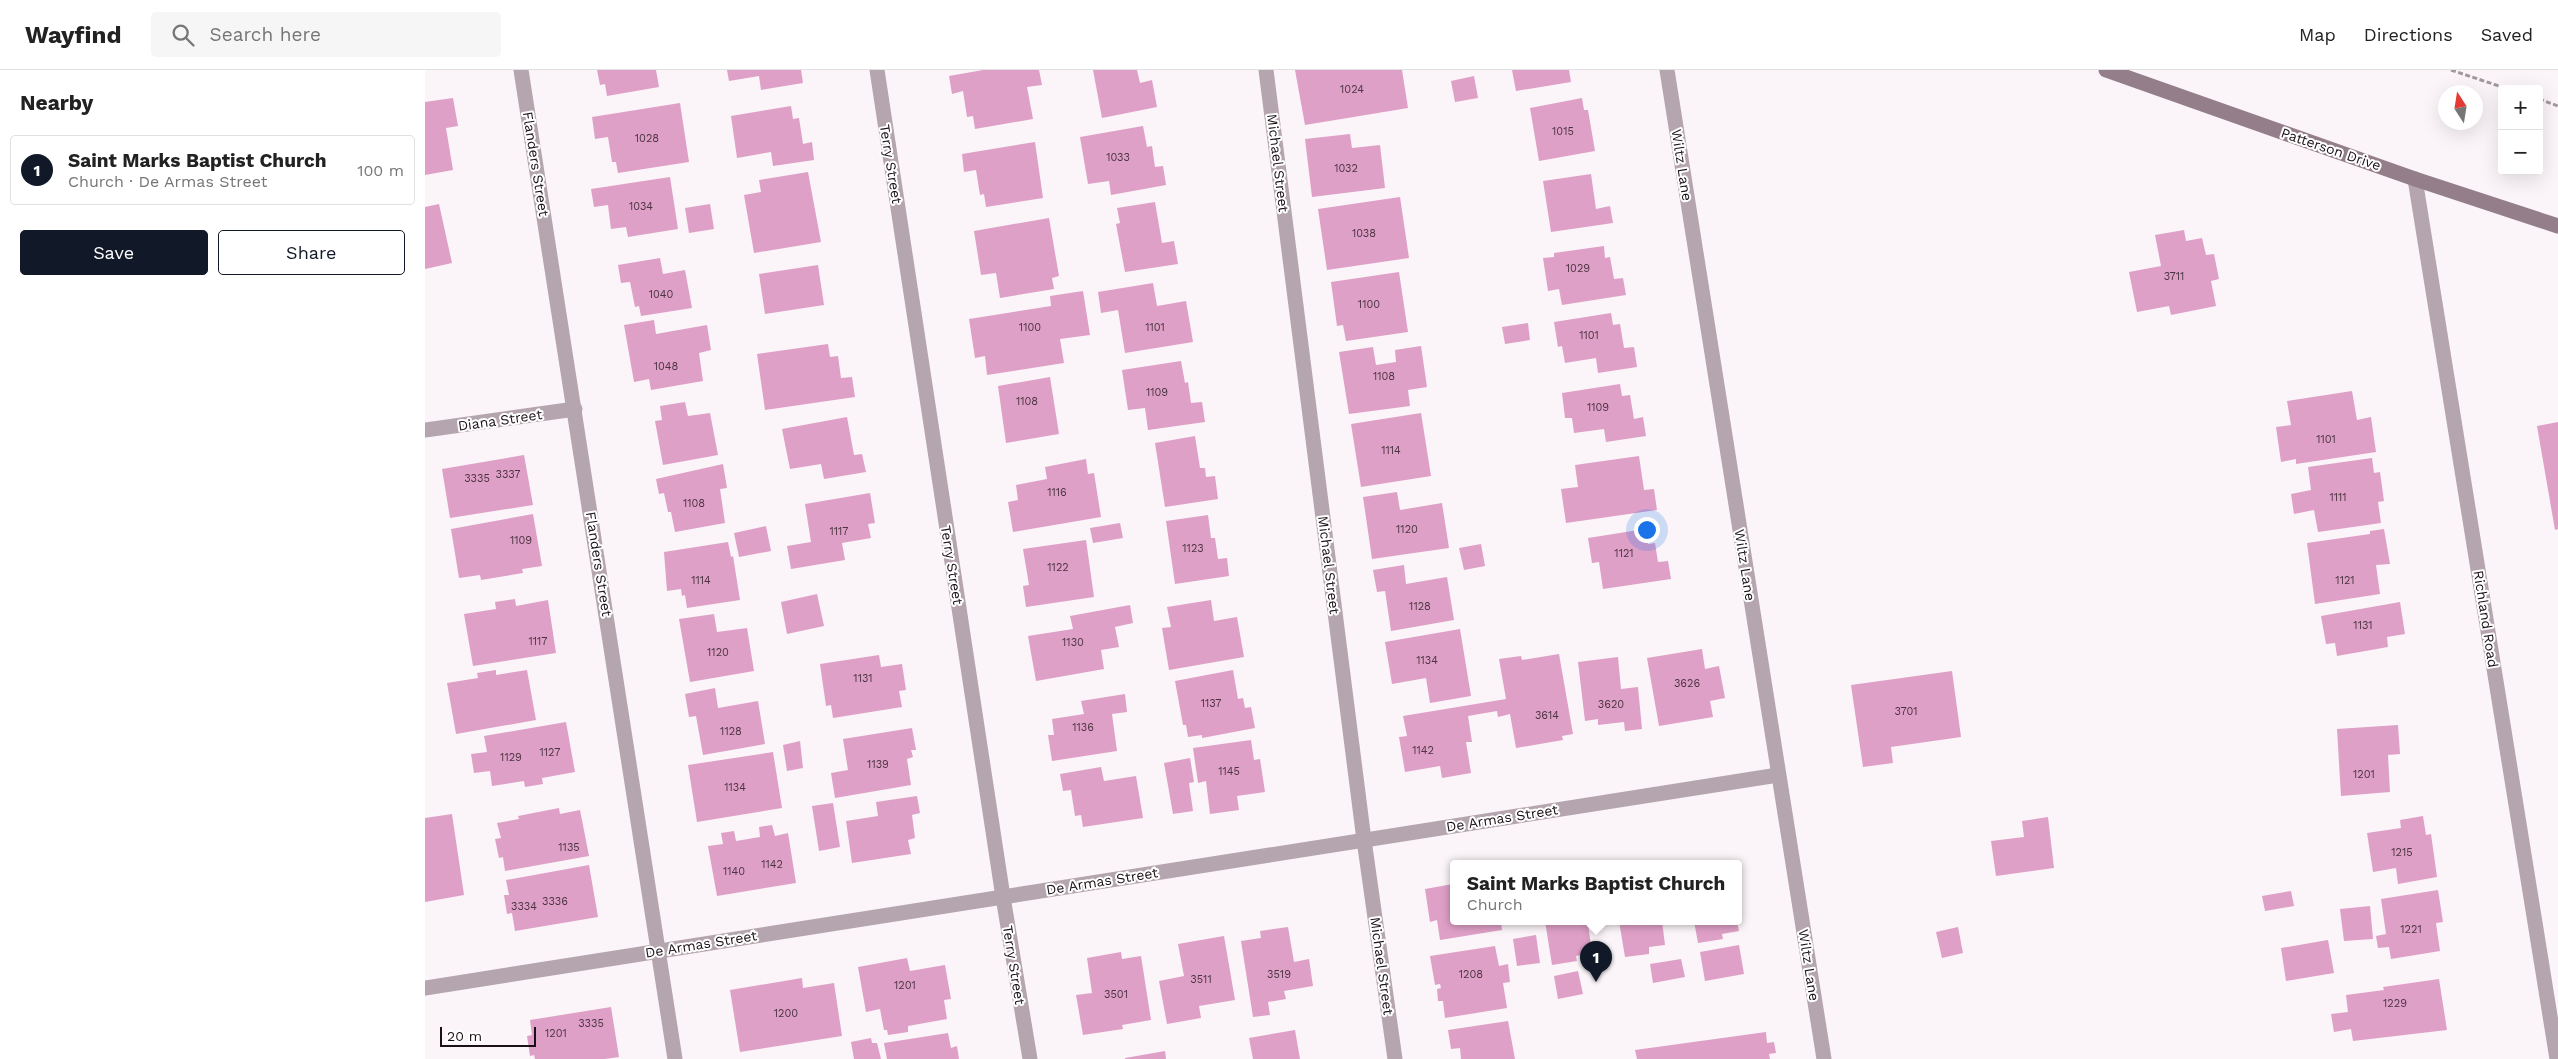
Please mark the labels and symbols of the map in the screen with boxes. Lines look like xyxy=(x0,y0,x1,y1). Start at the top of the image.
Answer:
house number: 1024 xyxy=(1340,83,1364,96)
north arrow xyxy=(2438,85,2483,130)
street label: Flanders Street xyxy=(520,110,552,218)
street label: Michael Street xyxy=(1264,113,1292,213)
street label: Terry Street xyxy=(877,123,905,205)
street label: Patterson Drive xyxy=(2279,124,2383,174)
house number: 1015 xyxy=(1552,125,1574,138)
street label: Wiltz Lane xyxy=(1668,128,1696,202)
house number: 1028 xyxy=(635,132,659,145)
house number: 1033 xyxy=(1106,151,1130,164)
house number: 1032 xyxy=(1334,162,1358,175)
house number: 1034 xyxy=(629,200,653,213)
house number: 1038 xyxy=(1352,227,1376,240)
house number: 1029 xyxy=(1566,262,1590,275)
house number: 3711 xyxy=(2164,270,2184,283)
house number: 1040 xyxy=(649,288,674,301)
house number: 1100 xyxy=(1358,298,1380,311)
house number: 1100 xyxy=(1019,321,1041,334)
house number: 1101 xyxy=(1145,321,1165,334)
house number: 1101 xyxy=(1579,329,1599,342)
house number: 1048 xyxy=(654,360,679,373)
house number: 1108 xyxy=(1373,370,1395,383)
house number: 1109 xyxy=(1146,386,1168,399)
house number: 1108 xyxy=(1016,395,1038,408)
house number: 1109 xyxy=(1587,401,1609,414)
street label: Diana Street xyxy=(457,406,543,434)
house number: 1101 xyxy=(2316,433,2336,446)
house number: 1114 xyxy=(1381,444,1401,457)
house number: 3337 xyxy=(496,468,520,481)
house number: 3335 xyxy=(464,472,490,485)
house number: 1116 xyxy=(1047,486,1067,499)
house number: 1111 xyxy=(2329,491,2347,504)
house number: 1108 xyxy=(683,497,705,510)
street label: Flanders Street xyxy=(583,510,615,618)
street label: Michael Street xyxy=(1315,515,1343,615)
your location xyxy=(1634,517,1660,543)
house number: 1120 xyxy=(1396,523,1418,536)
street label: Terry Street xyxy=(938,524,966,606)
house number: 1117 xyxy=(829,525,849,538)
street label: Wiltz Lane xyxy=(1731,528,1759,602)
house number: 1109 xyxy=(510,534,532,547)
house number: 1123 xyxy=(1182,542,1204,555)
house number: 1121 xyxy=(1614,547,1634,560)
house number: 1122 xyxy=(1047,561,1069,574)
street label: Richland Road xyxy=(2470,569,2502,669)
house number: 1114 xyxy=(691,574,711,587)
house number: 1121 xyxy=(2335,574,2355,587)
house number: 1128 xyxy=(1409,600,1431,613)
house number: 1131 xyxy=(2353,619,2373,632)
house number: 1117 xyxy=(528,635,548,648)
house number: 1130 xyxy=(1062,636,1084,649)
house number: 1120 xyxy=(707,646,729,659)
house number: 1134 xyxy=(1416,654,1438,667)
house number: 1131 xyxy=(853,672,873,685)
house number: 3626 xyxy=(1674,677,1700,690)
house number: 1137 xyxy=(1201,697,1221,710)
house number: 3620 xyxy=(1598,698,1624,711)
house number: 3701 xyxy=(1894,705,1918,718)
house number: 3614 xyxy=(1535,709,1559,722)
house number: 1136 xyxy=(1072,721,1094,734)
house number: 1128 xyxy=(720,725,742,738)
house number: 1142 xyxy=(1412,744,1434,757)
house number: 1127 xyxy=(540,746,560,759)
house number: 1129 xyxy=(500,751,522,764)
house number: 1139 xyxy=(867,758,889,771)
house number: 1145 xyxy=(1218,765,1240,778)
house number: 1201 xyxy=(2353,768,2375,781)
house number: 1134 xyxy=(724,781,746,794)
street label: De Armas Street xyxy=(1445,801,1559,835)
house number: 1135 xyxy=(558,841,580,854)
house number: 1215 xyxy=(2391,846,2413,859)
house number: 1142 xyxy=(761,858,783,871)
street label: De Armas Street xyxy=(1045,864,1159,898)
house number: 1140 xyxy=(723,865,745,878)
house number: 3336 xyxy=(542,895,568,908)
house number: 3334 xyxy=(511,900,537,913)
street label: Michael Street xyxy=(1367,916,1397,1016)
house number: 1221 xyxy=(2400,923,2422,936)
street label: Terry Street xyxy=(1000,924,1028,1006)
street label: De Armas Street xyxy=(644,927,758,961)
street label: Wiltz Lane xyxy=(1795,928,1823,1002)
pin: 1 xyxy=(1580,941,1612,982)
house number: 3519 xyxy=(1267,968,1291,981)
house number: 1208 xyxy=(1459,968,1483,981)
house number: 3511 xyxy=(1190,973,1212,986)
house number: 1201 xyxy=(894,979,916,992)
house number: 3501 xyxy=(1104,988,1128,1001)
house number: 1229 xyxy=(2383,997,2407,1010)
house number: 1200 xyxy=(774,1007,798,1020)
house number: 3335 xyxy=(578,1017,604,1030)
scale bar xyxy=(440,1024,536,1047)
house number: 1201 xyxy=(545,1027,567,1040)

